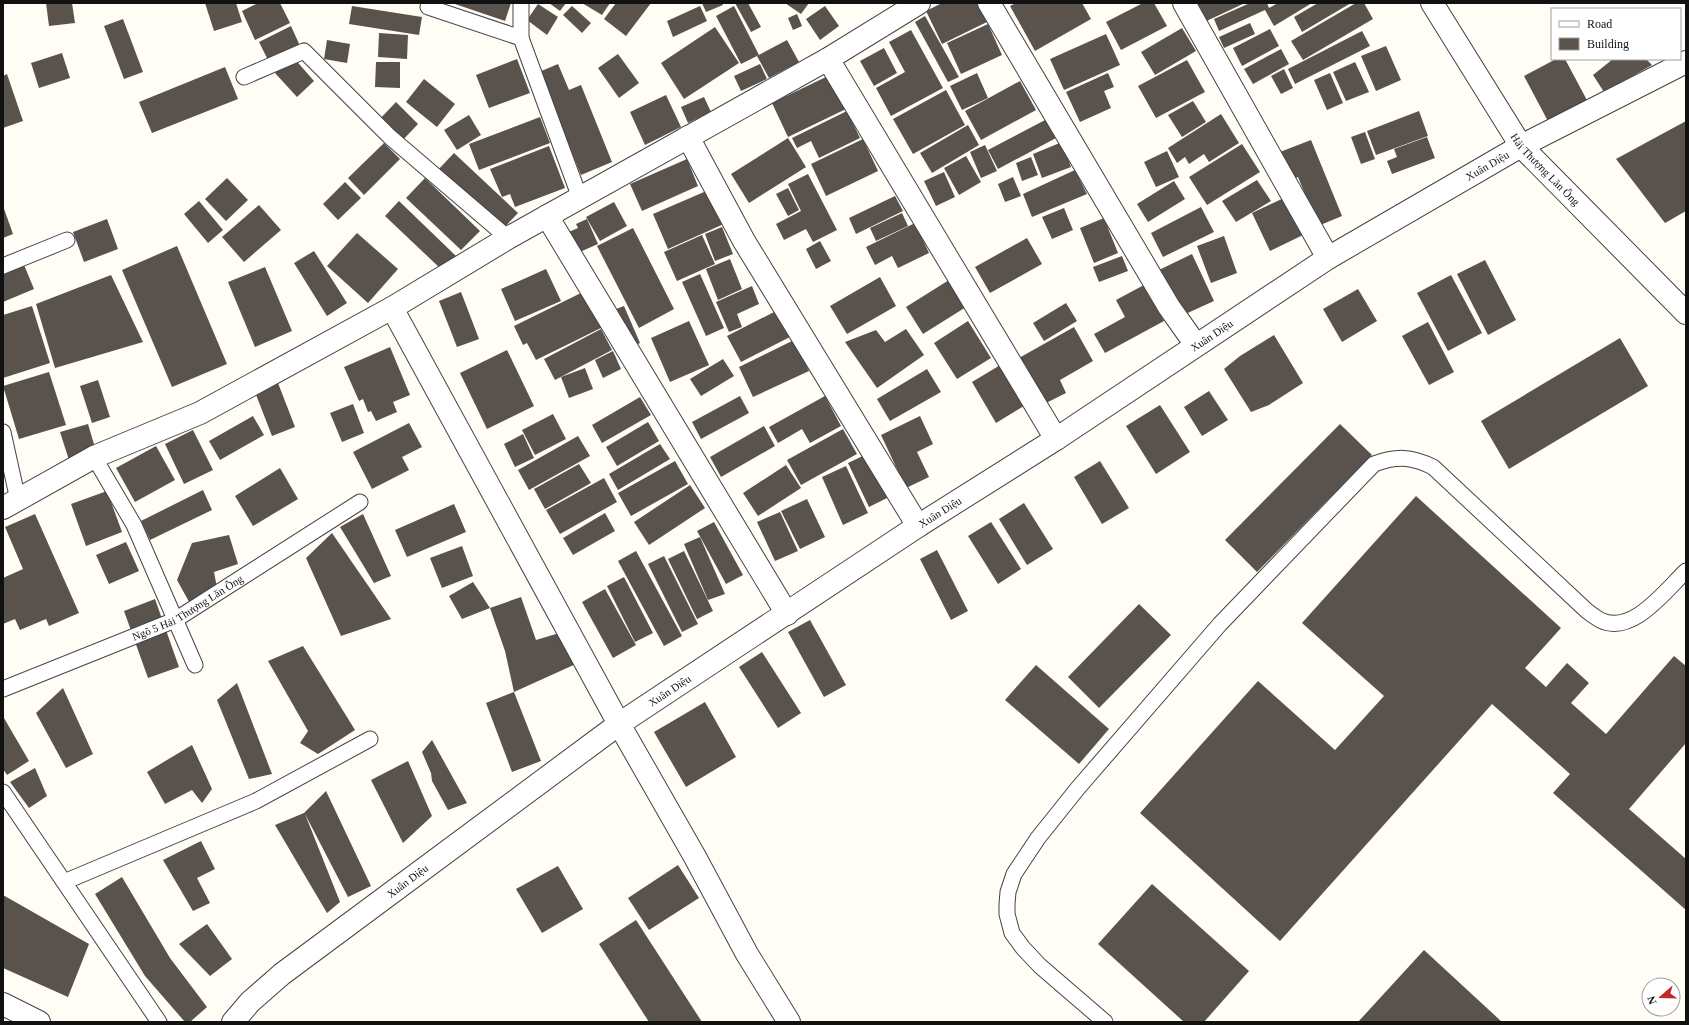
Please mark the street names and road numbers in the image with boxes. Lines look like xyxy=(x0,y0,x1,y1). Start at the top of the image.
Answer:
street label: Hải Thượng Lãn Ông xyxy=(1509,131,1583,208)
street label: Xuân Diệu xyxy=(1464,148,1511,183)
street label: Xuân Diệu xyxy=(1188,317,1235,354)
street label: Xuân Diệu xyxy=(917,494,964,530)
street label: Ngõ 5 Hải Thượng Lãn Ông xyxy=(130,572,245,643)
street label: Xuân Diệu xyxy=(646,672,693,709)
street label: Xuân Diệu xyxy=(385,862,431,900)

